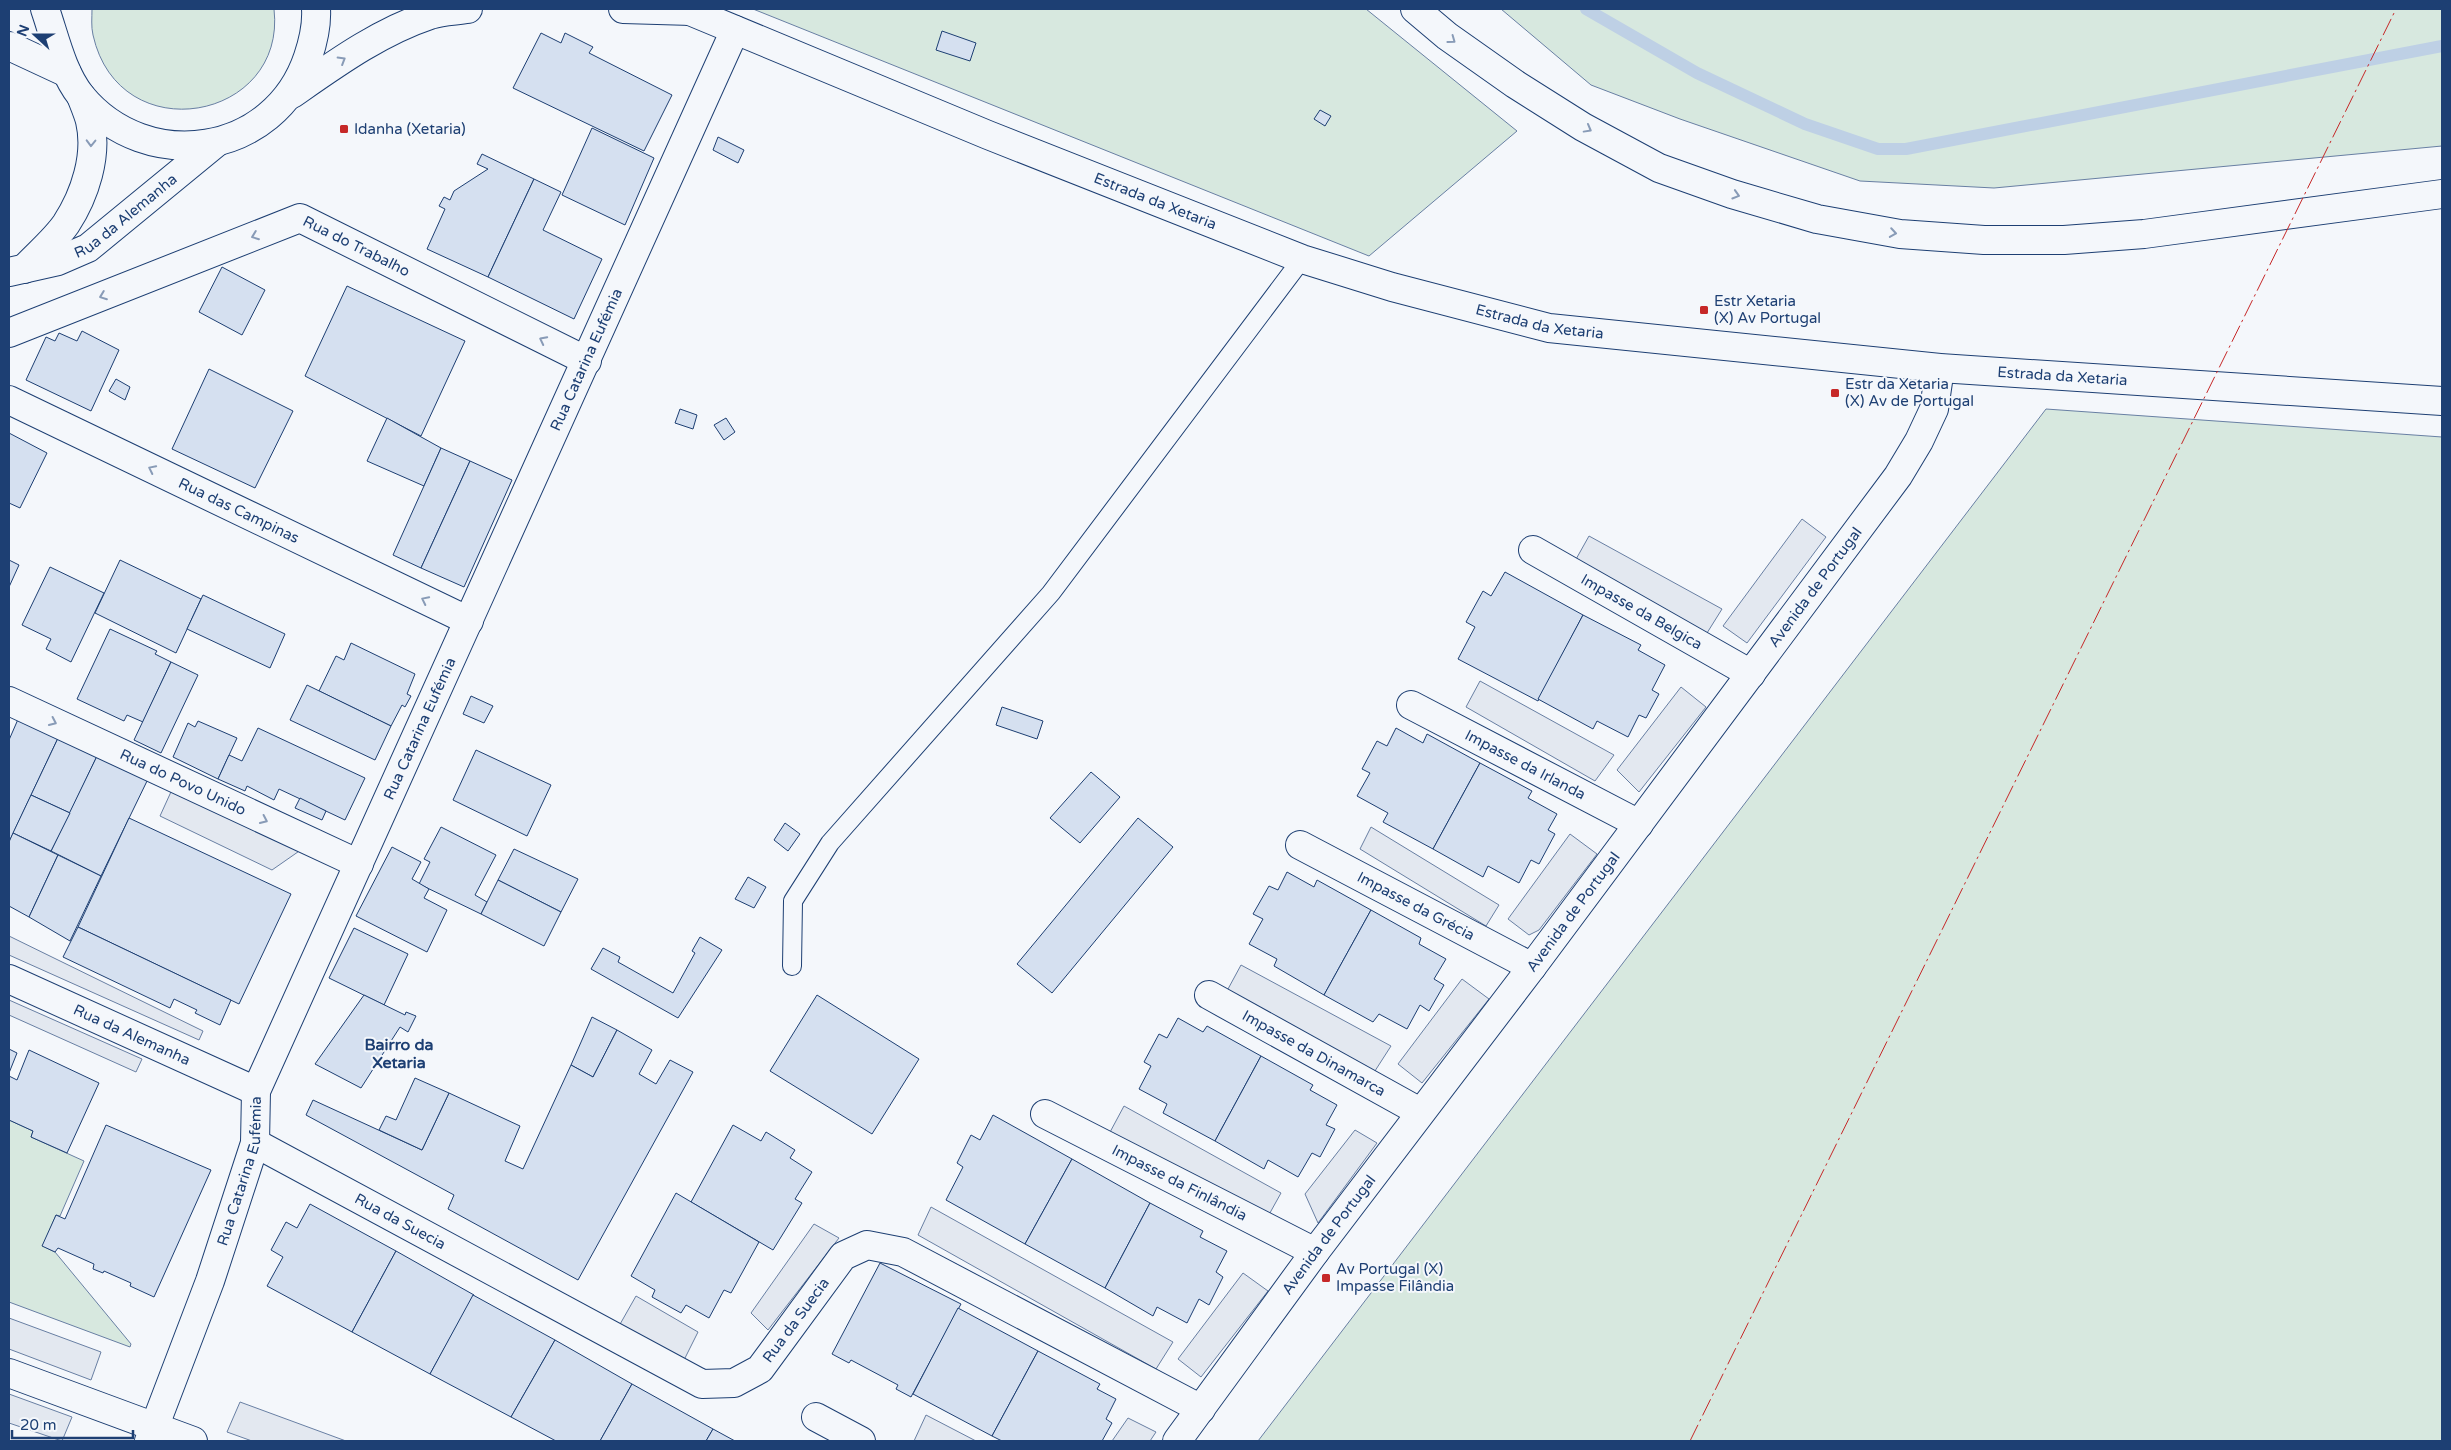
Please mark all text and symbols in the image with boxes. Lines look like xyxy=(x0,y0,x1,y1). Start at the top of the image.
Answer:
north arrow xyxy=(10,10,60,60)
text: N xyxy=(13,22,33,39)
one-way arrow xyxy=(1446,34,1455,42)
one-way arrow xyxy=(336,57,345,67)
place label: Idanha (Xetaria) xyxy=(354,120,466,138)
marker: Idanha (Xetaria) xyxy=(338,123,350,135)
one-way arrow xyxy=(1582,123,1591,133)
one-way arrow xyxy=(86,140,96,147)
street label: Estrada da Xetaria xyxy=(1091,169,1219,233)
street label: Rua da Alemanha xyxy=(72,170,180,262)
one-way arrow xyxy=(1731,190,1739,200)
street label: Rua do Trabalho xyxy=(300,212,413,280)
one-way arrow xyxy=(1889,227,1898,237)
one-way arrow xyxy=(251,230,259,240)
street label: Rua Catarina Eufémia xyxy=(546,285,626,434)
one-way arrow xyxy=(100,290,108,300)
place label: Estr Xetaria (X) Av Portugal xyxy=(1714,292,1821,327)
street label: Estrada da Xetaria xyxy=(1474,300,1604,343)
marker: Estr Xetaria (X) Av Portugal xyxy=(1698,304,1710,316)
one-way arrow xyxy=(539,335,548,346)
street label: Estrada da Xetaria xyxy=(1997,363,2128,389)
place label: Estr da Xetaria (X) Av de Portugal xyxy=(1845,375,1974,410)
marker: Estr da Xetaria (X) Av de Portugal xyxy=(1829,387,1841,399)
one-way arrow xyxy=(149,465,158,475)
street label: Rua das Campinas xyxy=(176,474,302,547)
street label: Avenida de Portugal xyxy=(1765,524,1866,651)
street label: Impasse da Belgica xyxy=(1578,570,1706,653)
one-way arrow xyxy=(421,595,430,606)
street label: Rua Catarina Eufémia xyxy=(380,655,460,803)
one-way arrow xyxy=(48,716,57,726)
street label: Impasse da Irlanda xyxy=(1462,726,1589,804)
street label: Rua do Povo Unido xyxy=(117,745,249,819)
one-way arrow xyxy=(259,814,268,824)
street label: Avenida de Portugal xyxy=(1523,848,1624,975)
street label: Impasse da Grécia xyxy=(1354,868,1478,944)
street label: Rua da Alemanha xyxy=(71,1000,193,1069)
street label: Impasse da Dinamarca xyxy=(1239,1006,1389,1100)
district label: Bairro da Xetaria xyxy=(364,1035,434,1073)
street label: Rua Catarina Eufémia xyxy=(213,1096,265,1248)
street label: Impasse da Finlândia xyxy=(1109,1141,1250,1225)
street label: Avenida de Portugal xyxy=(1278,1171,1379,1298)
street label: Rua da Suecia xyxy=(352,1189,449,1253)
place label: Av Portugal (X) Impasse Filândia xyxy=(1336,1260,1454,1295)
marker: Av Portugal (X) Impasse Filândia xyxy=(1320,1272,1332,1284)
street label: Rua da Suecia xyxy=(759,1274,833,1366)
scale bar xyxy=(12,1408,134,1440)
text: 20 m xyxy=(20,1416,57,1434)

